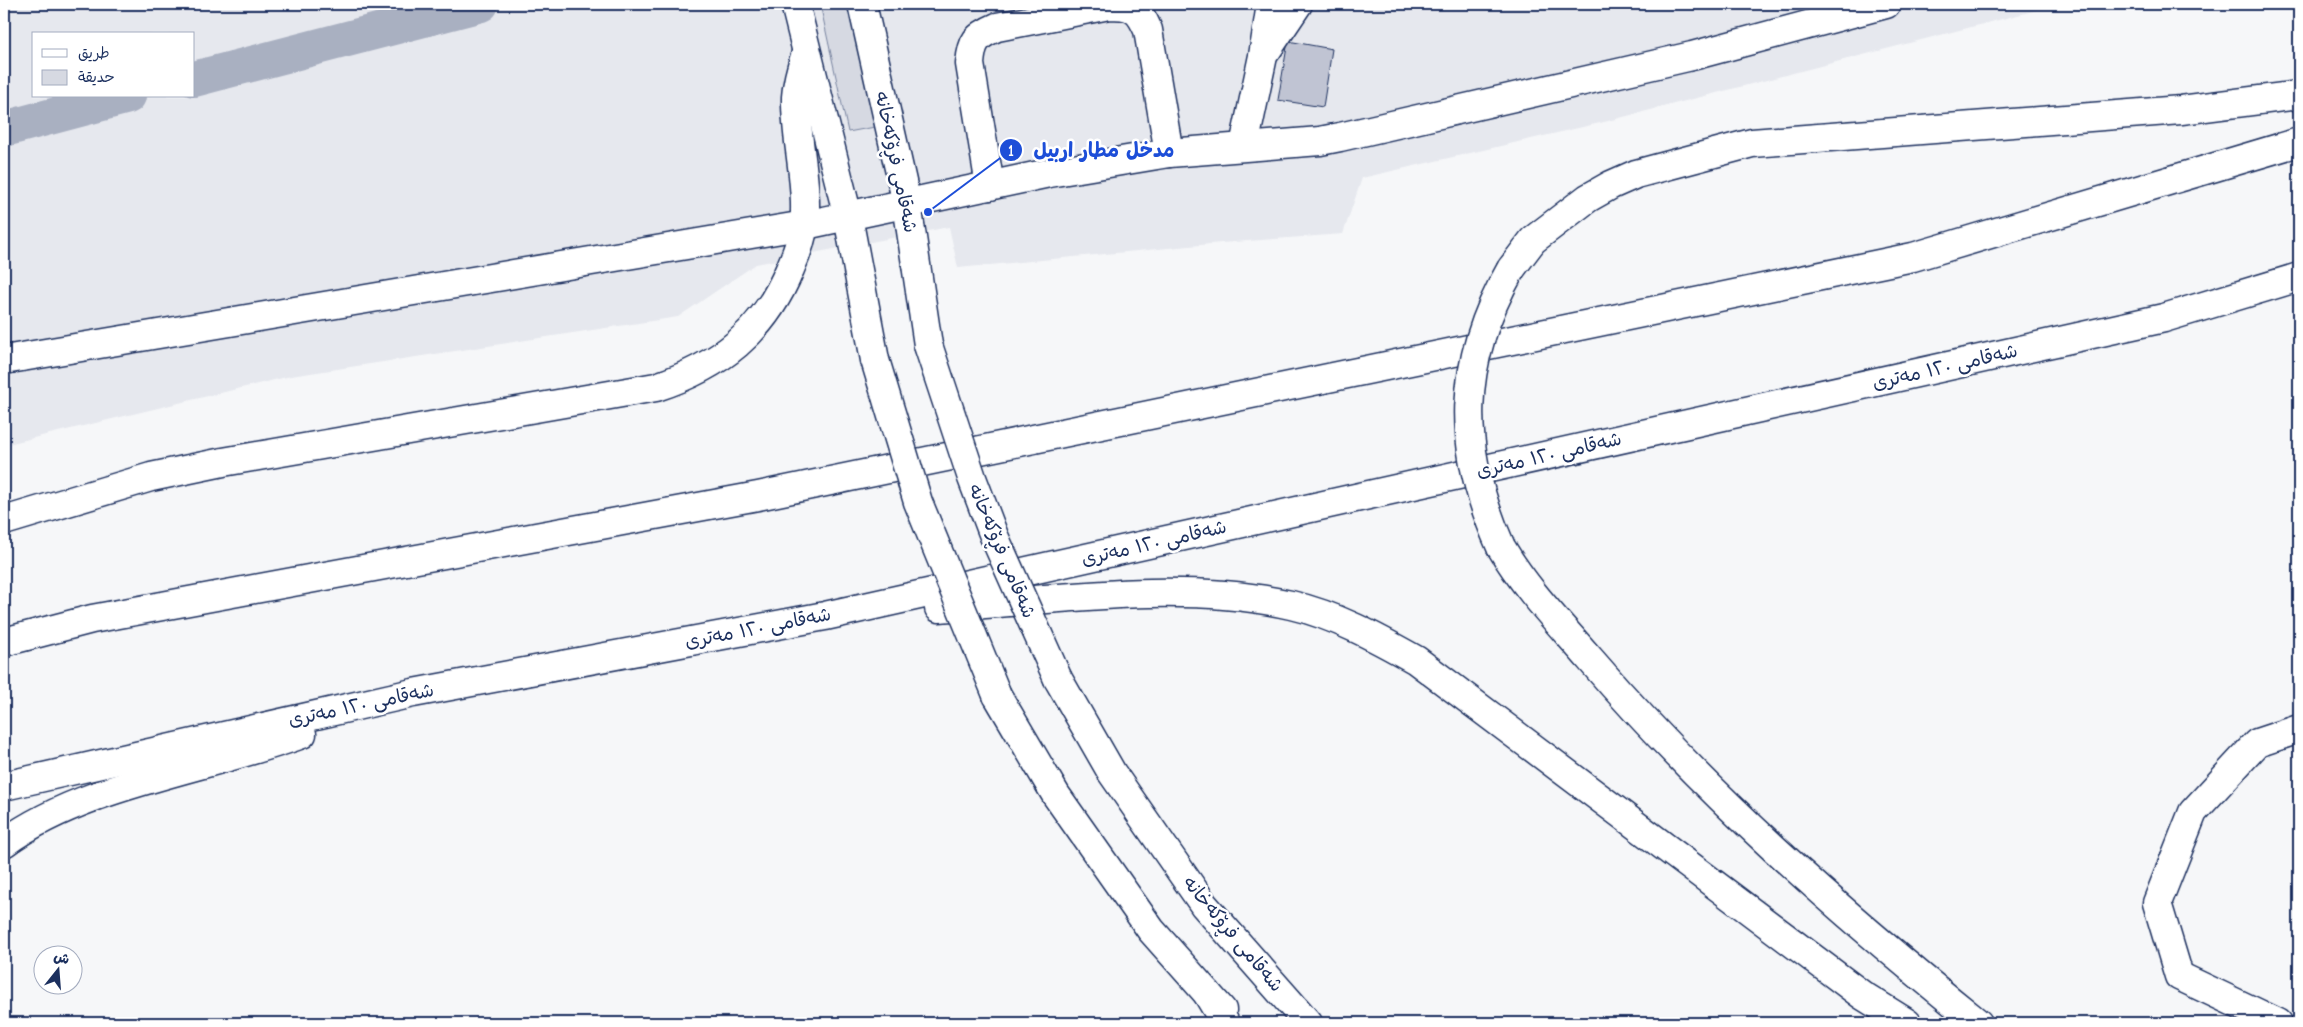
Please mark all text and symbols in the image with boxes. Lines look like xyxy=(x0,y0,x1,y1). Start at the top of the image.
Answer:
legend xyxy=(32,32,195,98)
text: طريق xyxy=(78,44,110,62)
text: حديقة xyxy=(78,68,115,86)
street label: شەقامی فڕۆکەخانە xyxy=(865,89,922,236)
callout: مدخل مطار اربيل xyxy=(999,133,1185,168)
text: مدخل مطار اربيل xyxy=(1033,139,1175,163)
text: 1 xyxy=(1008,142,1014,160)
street label: شەقامی ١٢٠ مەتری xyxy=(1870,340,2020,395)
street label: شەقامی ١٢٠ مەتری xyxy=(1474,428,1624,483)
street label: شەقامی فڕۆکەخانە xyxy=(959,480,1040,623)
street label: شەقامی ١٢٠ مەتری xyxy=(1079,516,1229,571)
street label: شەقامی ١٢٠ مەتری xyxy=(683,603,833,654)
street label: شەقامی ١٢٠ مەتری xyxy=(286,679,436,732)
street label: شەقامی فڕۆکەخانە xyxy=(1175,872,1288,999)
north arrow xyxy=(32,944,82,994)
text: ش xyxy=(52,948,72,968)

